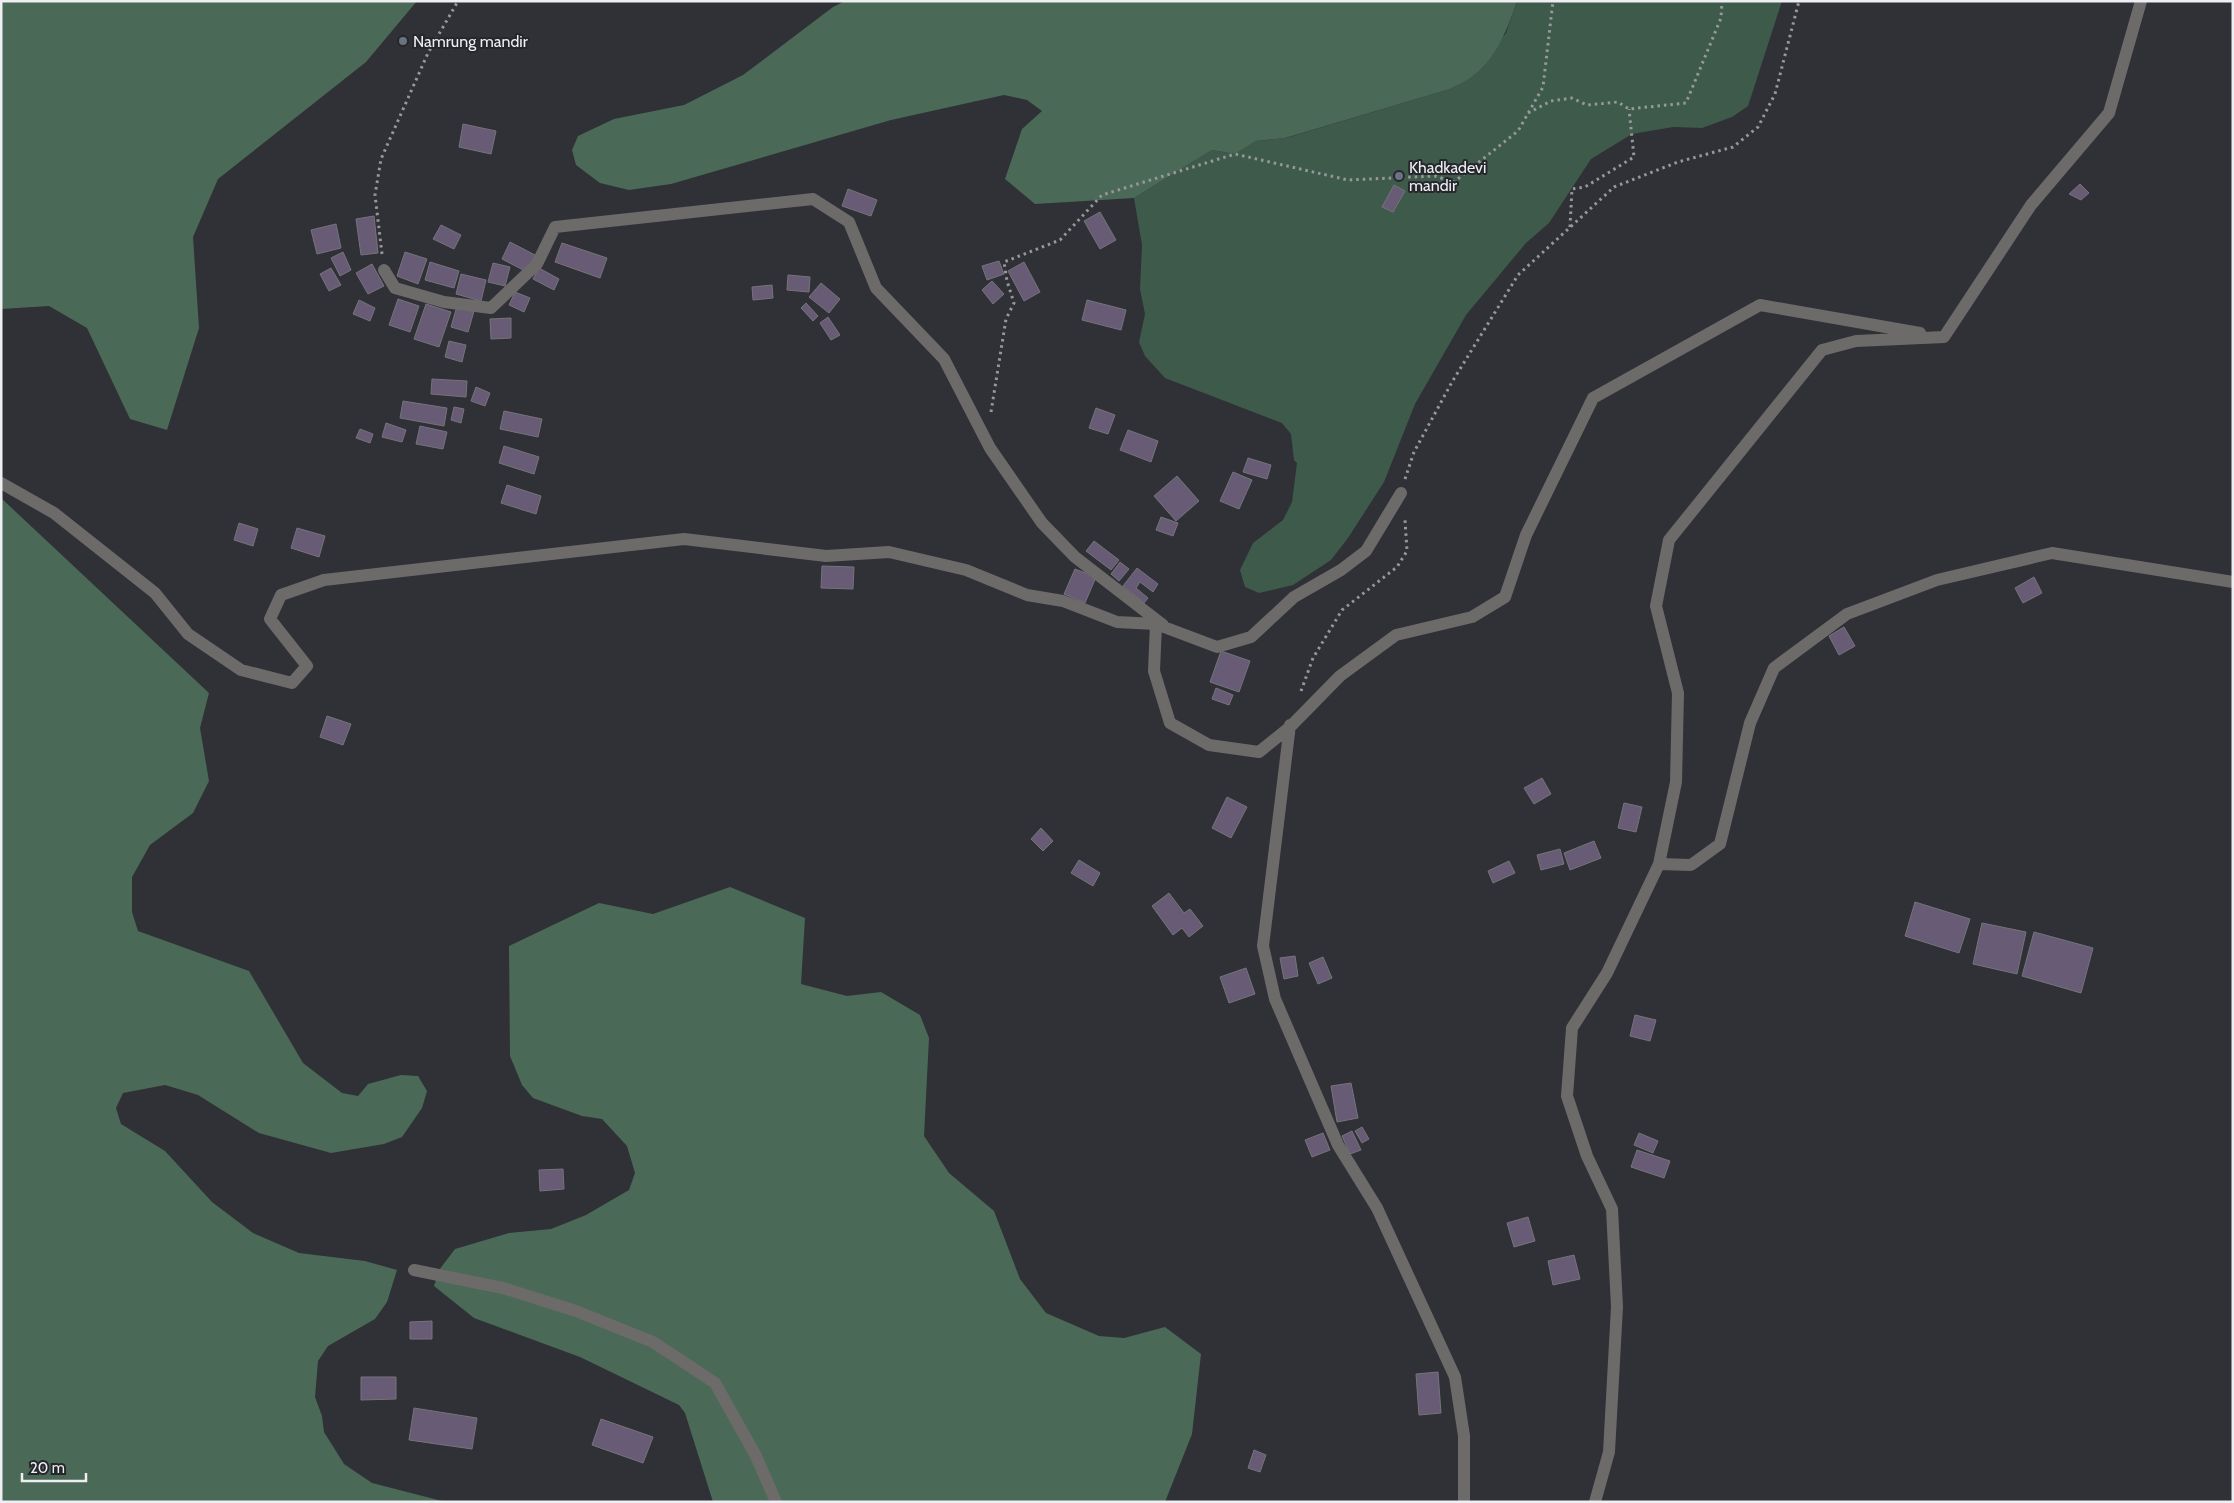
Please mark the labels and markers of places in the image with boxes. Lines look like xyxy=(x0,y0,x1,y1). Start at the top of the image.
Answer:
place label: Namrung mandir xyxy=(413,32,529,51)
marker: Namrung mandir xyxy=(397,35,409,47)
place label: Khadkadevi mandir xyxy=(1409,158,1486,195)
marker: Khadkadevi mandir xyxy=(1393,170,1405,182)

